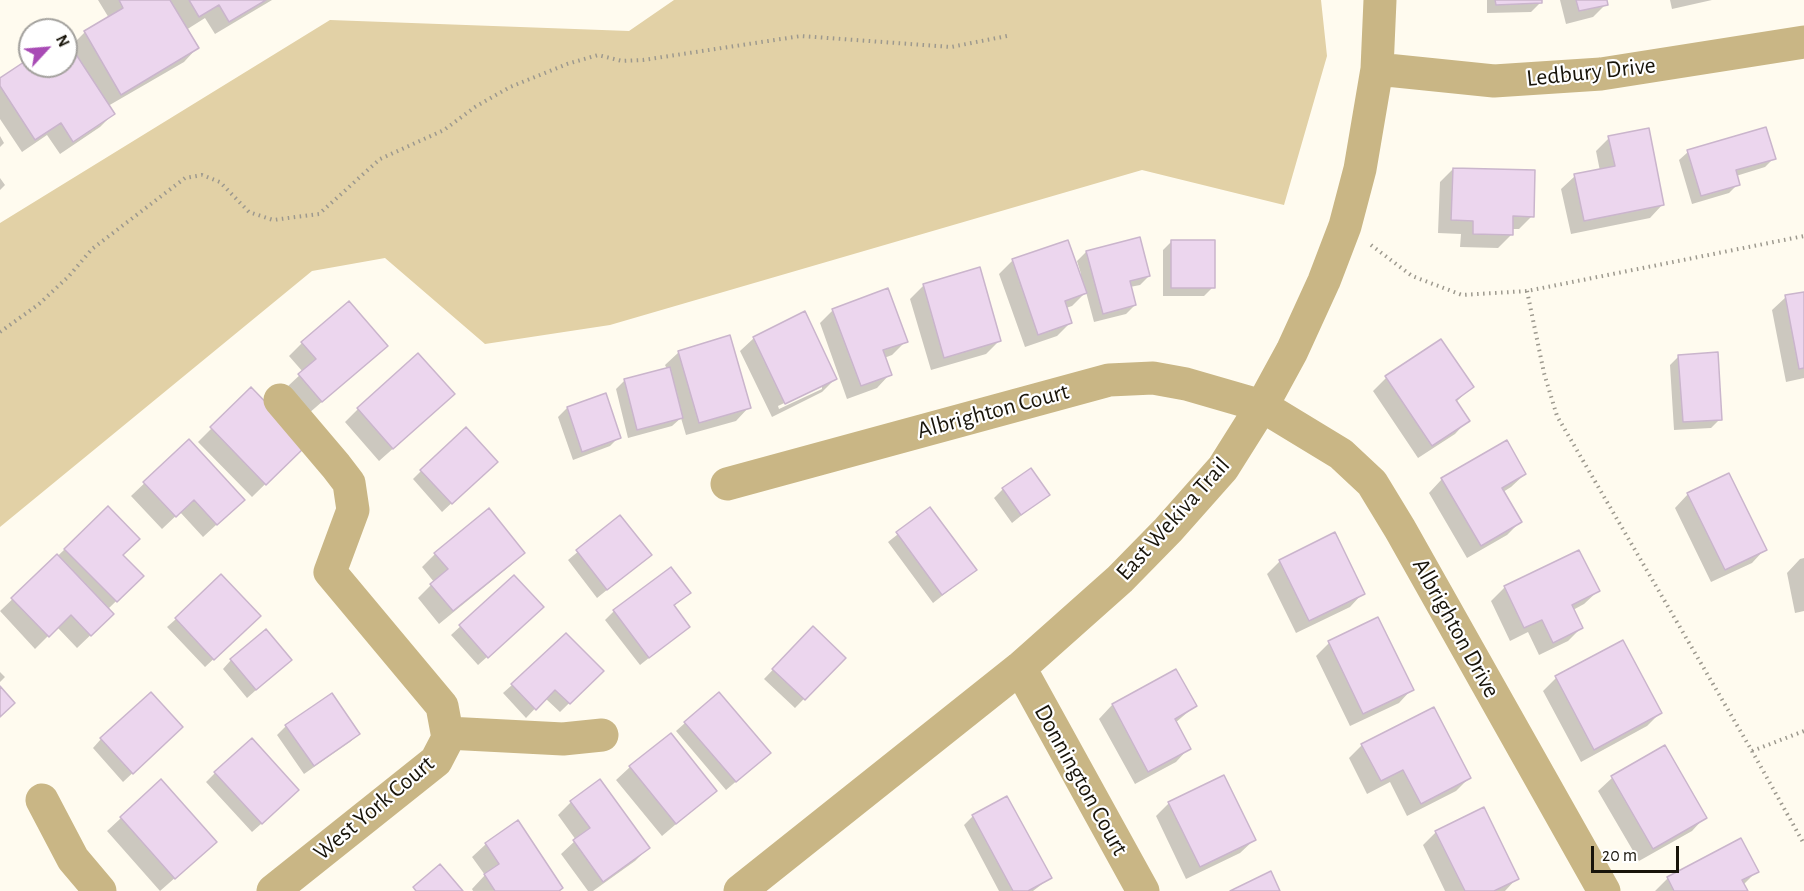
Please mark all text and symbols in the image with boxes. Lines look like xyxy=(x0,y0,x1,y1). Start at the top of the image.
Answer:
north arrow xyxy=(18,18,78,78)
text: N xyxy=(53,32,72,49)
street label: Ledbury Drive xyxy=(1525,51,1657,93)
street label: Albrighton Court xyxy=(914,377,1072,445)
street label: East Wekiva Trail xyxy=(1110,451,1236,587)
street label: Albrighton Drive xyxy=(1406,553,1506,703)
street label: Donnington Court xyxy=(1028,700,1134,860)
street label: West York Court xyxy=(308,749,440,867)
scale bar xyxy=(1594,834,1682,872)
text: 20 m xyxy=(1602,847,1637,865)

